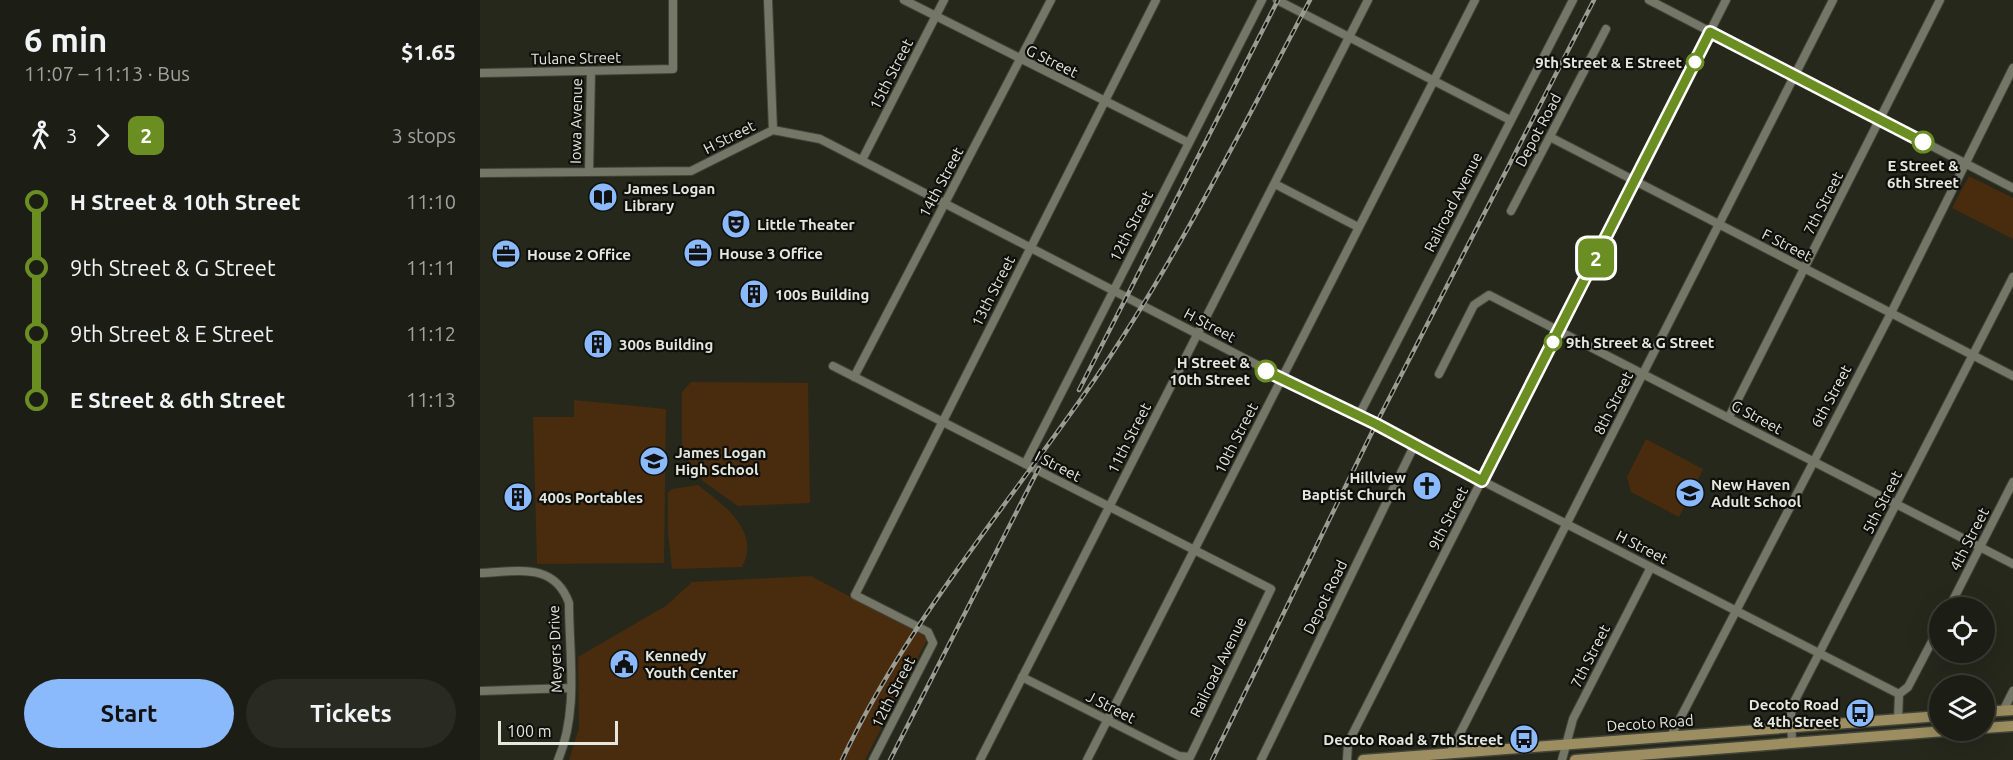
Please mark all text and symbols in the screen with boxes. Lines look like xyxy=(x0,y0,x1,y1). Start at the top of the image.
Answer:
text: 6 min xyxy=(24,21,107,58)
street label: 15th Street xyxy=(866,36,916,112)
text: $1.65 xyxy=(401,39,456,64)
street label: G Street xyxy=(1023,41,1081,81)
street label: Tulane Street xyxy=(531,49,621,67)
marker: 9th Street & E Street xyxy=(1686,53,1704,71)
place label: 9th Street & E Street xyxy=(1535,54,1683,71)
text: 11:07 – 11:13 · Bus xyxy=(24,62,190,85)
street label: Iowa Avenue xyxy=(567,78,585,164)
street label: Depot Road xyxy=(1512,91,1564,169)
street label: H Street xyxy=(700,117,758,157)
icon: walk xyxy=(24,119,57,152)
icon: forward xyxy=(86,119,119,152)
text: 2 xyxy=(140,123,152,147)
text: 3 xyxy=(66,124,77,147)
text: 3 stops xyxy=(392,124,456,147)
marker: E Street & 6th Street xyxy=(1912,131,1934,153)
street label: 14th Street xyxy=(915,144,967,220)
street label: Railroad Avenue xyxy=(1421,149,1485,255)
place label: E Street & 6th Street xyxy=(1887,157,1960,191)
street label: 7th Street xyxy=(1800,169,1846,237)
place label: James Logan Library xyxy=(624,180,715,214)
library icon: James Logan Library xyxy=(587,181,619,213)
street label: 12th Street xyxy=(1106,188,1156,264)
text: H Street & 10th Street xyxy=(70,189,301,214)
text: 11:10 xyxy=(406,190,456,213)
theatre icon: Little Theater xyxy=(720,208,752,240)
place label: Little Theater xyxy=(757,216,856,233)
street label: F Street xyxy=(1759,225,1815,265)
office icon: House 3 Office xyxy=(682,237,714,269)
office icon: House 2 Office xyxy=(490,238,522,270)
line badge: 2 xyxy=(1576,238,1616,278)
place label: House 3 Office xyxy=(719,245,823,262)
place label: House 2 Office xyxy=(527,246,631,263)
text: 2 xyxy=(1590,246,1602,270)
street label: 13th Street xyxy=(968,253,1018,329)
text: 9th Street & G Street xyxy=(70,255,276,280)
text: 11:11 xyxy=(406,256,456,279)
building icon: 100s Building xyxy=(738,278,770,310)
place label: 100s Building xyxy=(775,286,869,303)
street label: H Street xyxy=(1181,304,1239,346)
text: 9th Street & E Street xyxy=(70,321,273,346)
text: 11:12 xyxy=(406,322,456,345)
building icon: 300s Building xyxy=(582,328,614,360)
marker: 9th Street & G Street xyxy=(1544,333,1562,351)
place label: 9th Street & G Street xyxy=(1566,334,1715,351)
place label: 300s Building xyxy=(619,336,713,353)
place label: H Street & 10th Street xyxy=(1170,354,1251,388)
marker: H Street & 10th Street xyxy=(1255,360,1277,382)
street label: 6th Street xyxy=(1807,362,1855,430)
street label: 8th Street xyxy=(1590,369,1636,437)
text: E Street & 6th Street xyxy=(70,387,285,412)
text: 11:13 xyxy=(406,388,456,411)
street label: G Street xyxy=(1729,397,1785,438)
street label: 11th Street xyxy=(1104,400,1154,476)
street label: 10th Street xyxy=(1211,400,1261,476)
place label: James Logan High School xyxy=(675,444,766,478)
school or university icon: James Logan High School xyxy=(638,445,670,477)
street label: I Street xyxy=(1032,447,1084,485)
street label: 5th Street xyxy=(1859,468,1905,536)
place label: Hillview Baptist Church xyxy=(1302,469,1406,503)
church icon: Hillview Baptist Church xyxy=(1411,470,1443,502)
place label: New Haven Adult School xyxy=(1711,476,1801,510)
school or university icon: New Haven Adult School xyxy=(1674,477,1706,509)
building icon: 400s Portables xyxy=(502,481,534,513)
street label: 9th Street xyxy=(1425,484,1471,552)
place label: 400s Portables xyxy=(539,489,643,506)
street label: 4th Street xyxy=(1946,505,1992,573)
street label: H Street xyxy=(1613,527,1671,567)
street label: Depot Road xyxy=(1300,557,1350,637)
map controls xyxy=(1929,597,1995,741)
button: locate xyxy=(1929,597,1995,663)
street label: Meyers Drive xyxy=(545,605,565,693)
street label: Railroad Avenue xyxy=(1186,614,1250,720)
street label: 7th Street xyxy=(1567,622,1613,690)
place label: Kennedy Youth Center xyxy=(645,647,739,681)
public building icon: Kennedy Youth Center xyxy=(608,648,640,680)
street label: 12th Street xyxy=(868,654,918,730)
button: layers xyxy=(1929,675,1995,741)
button: Start xyxy=(24,679,234,748)
button: Tickets xyxy=(246,679,456,748)
street label: J Street xyxy=(1084,687,1138,727)
place label: Decoto Road & 4th Street xyxy=(1749,696,1840,730)
bus stop icon: Decoto Road & 4th Street xyxy=(1844,697,1876,729)
street label: Decoto Road xyxy=(1606,711,1694,735)
scale bar xyxy=(498,718,618,746)
text: 100 m xyxy=(507,722,552,740)
bus stop icon: Decoto Road & 7th Street xyxy=(1508,723,1540,755)
place label: Decoto Road & 7th Street xyxy=(1323,731,1504,748)

